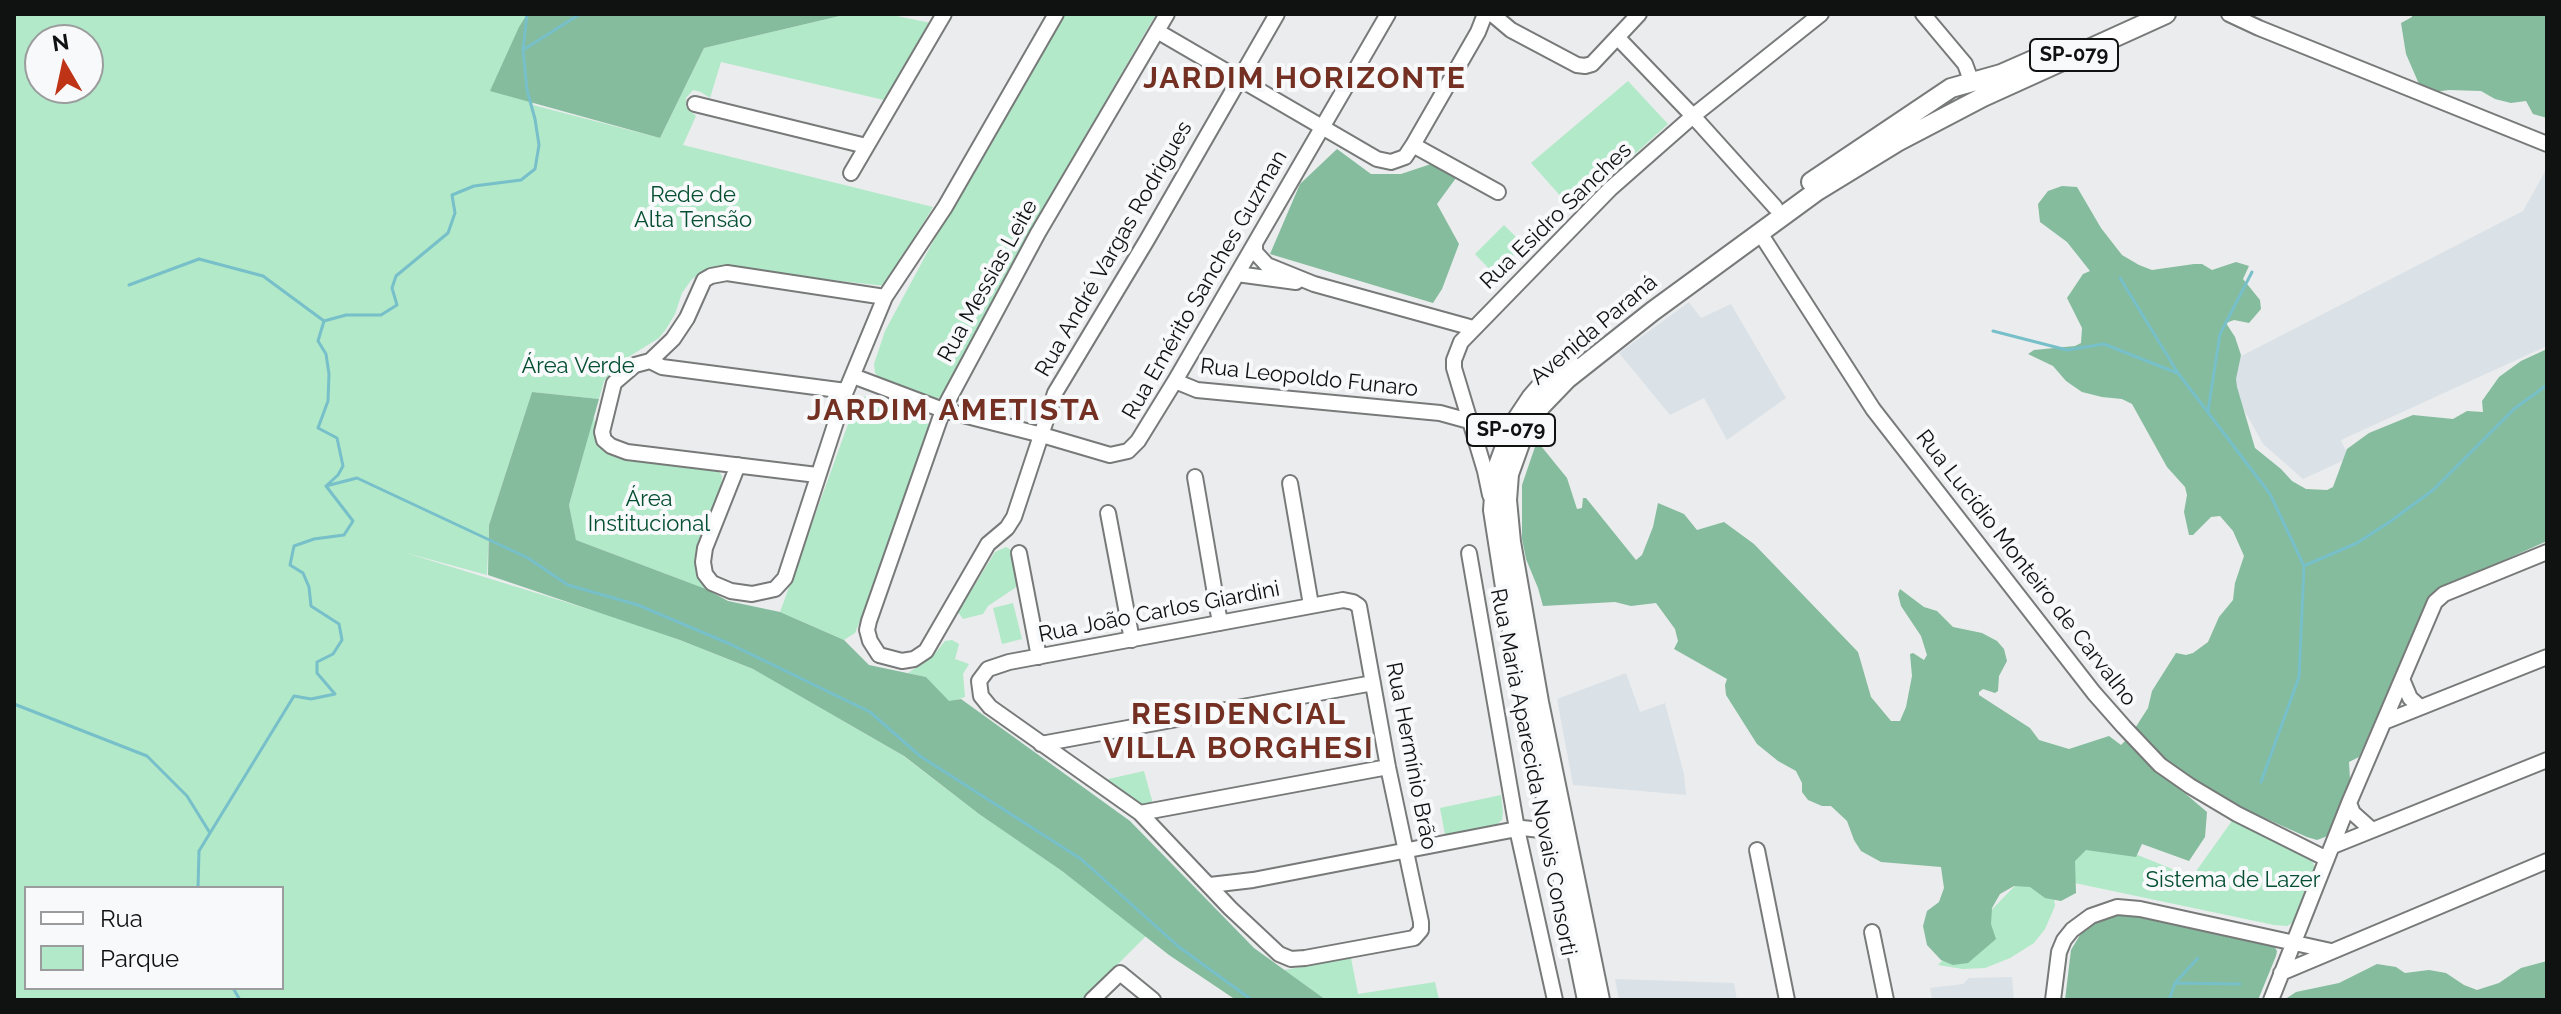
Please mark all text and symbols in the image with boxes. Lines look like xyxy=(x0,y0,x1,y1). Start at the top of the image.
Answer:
north arrow xyxy=(24,24,104,104)
text: N xyxy=(50,28,71,56)
road number: SP-079 xyxy=(2030,39,2118,71)
district label: JARDIM HORIZONTE xyxy=(1143,61,1467,97)
street label: Rua André Vargas Rodrigues xyxy=(1030,117,1198,381)
street label: Rua Esidro Sanches xyxy=(1475,137,1637,295)
street label: Rua Emérito Sanches Guzman xyxy=(1117,146,1293,424)
park label: Rede de Alta Tensão xyxy=(634,182,752,234)
street label: Rua Messias Leite xyxy=(932,195,1044,367)
street label: Avenida Paraná xyxy=(1525,269,1663,391)
park label: Área Verde xyxy=(521,353,635,379)
street label: Rua Leopoldo Funaro xyxy=(1199,353,1419,403)
district label: JARDIM AMETISTA xyxy=(807,393,1101,429)
road number: SP-079 xyxy=(1467,414,1555,446)
street label: Rua Lucídio Monteiro de Carvalho xyxy=(1910,425,2142,711)
park label: Área Institucional xyxy=(588,486,710,538)
street label: Rua João Carlos Giardini xyxy=(1036,576,1282,648)
street label: Rua Maria Aparecida Novais Consorti xyxy=(1484,586,1582,958)
street label: Rua Hermínio Brão xyxy=(1380,660,1442,852)
district label: RESIDENCIAL VILLA BORGHESI xyxy=(1103,697,1375,768)
park label: Sistema de Lazer xyxy=(2146,867,2320,893)
legend xyxy=(24,886,284,990)
text: Rua xyxy=(100,904,143,933)
text: Parque xyxy=(100,944,179,973)

